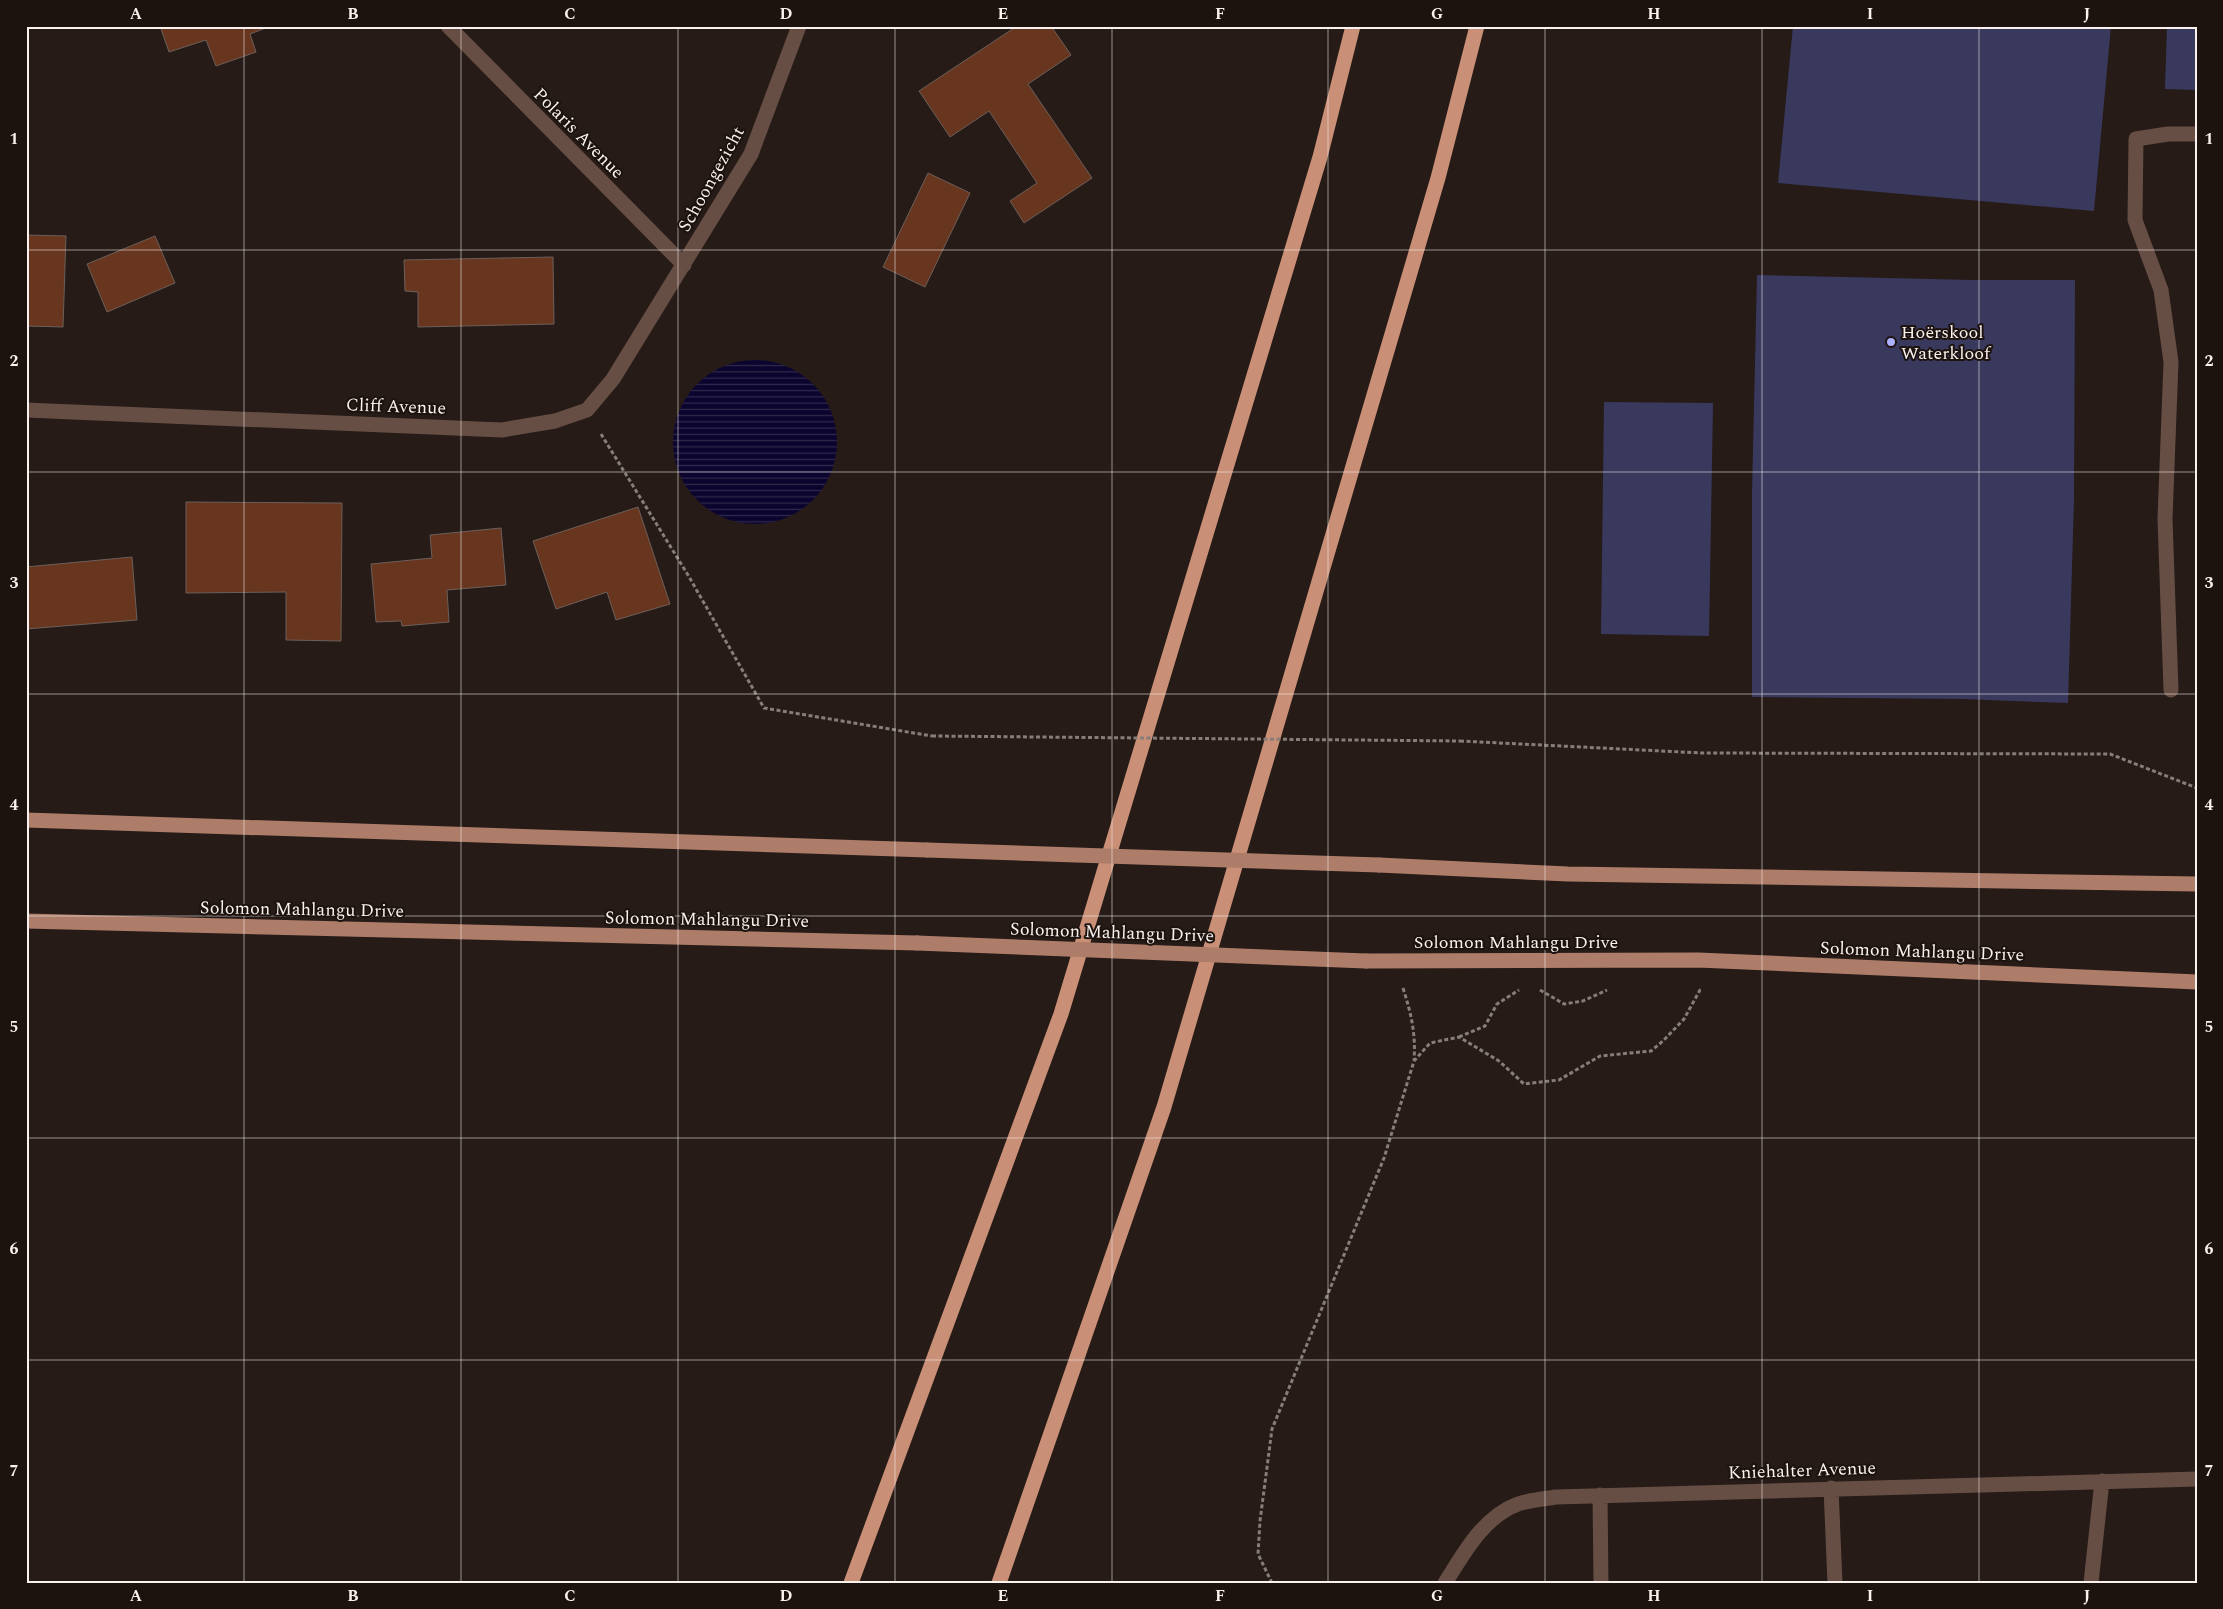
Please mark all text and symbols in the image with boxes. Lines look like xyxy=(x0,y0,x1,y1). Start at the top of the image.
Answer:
text: A xyxy=(130,2,143,26)
text: B xyxy=(347,2,359,26)
text: C xyxy=(564,2,576,26)
text: D xyxy=(780,2,793,26)
text: E xyxy=(998,2,1008,26)
text: F xyxy=(1215,2,1225,26)
text: G xyxy=(1431,2,1443,26)
text: H xyxy=(1647,2,1661,26)
text: I xyxy=(1867,2,1873,26)
text: J xyxy=(2084,2,2091,26)
street label: Polaris Avenue xyxy=(527,82,630,185)
street label: Schoongezicht xyxy=(671,121,752,237)
text: 1 xyxy=(10,127,18,151)
text: 1 xyxy=(2205,127,2213,151)
place label: Hoërskool Waterkloof xyxy=(1901,319,1992,367)
marker: Hoërskool Waterkloof xyxy=(1885,336,1897,348)
text: 2 xyxy=(10,349,19,373)
text: 2 xyxy=(2205,349,2214,373)
street label: Cliff Avenue xyxy=(345,391,447,422)
text: 3 xyxy=(10,571,19,595)
text: 3 xyxy=(2205,571,2214,595)
text: 4 xyxy=(10,793,19,817)
text: 4 xyxy=(2205,793,2214,817)
street label: Solomon Mahlangu Drive xyxy=(200,894,404,925)
street label: Solomon Mahlangu Drive xyxy=(605,904,809,935)
street label: Solomon Mahlangu Drive xyxy=(1009,915,1215,950)
street label: Solomon Mahlangu Drive xyxy=(1414,929,1618,956)
street label: Solomon Mahlangu Drive xyxy=(1819,934,2025,969)
text: 5 xyxy=(10,1015,18,1039)
text: 5 xyxy=(2205,1015,2213,1039)
text: 6 xyxy=(10,1237,19,1261)
text: 6 xyxy=(2205,1237,2214,1261)
street label: Kniehalter Avenue xyxy=(1727,1454,1877,1487)
text: 7 xyxy=(10,1459,19,1483)
text: 7 xyxy=(2205,1459,2214,1483)
text: A xyxy=(130,1584,143,1608)
text: B xyxy=(347,1584,359,1608)
text: C xyxy=(564,1584,576,1608)
text: D xyxy=(780,1584,793,1608)
text: E xyxy=(998,1584,1008,1608)
text: F xyxy=(1215,1584,1225,1608)
text: G xyxy=(1431,1584,1443,1608)
text: H xyxy=(1647,1584,1661,1608)
text: I xyxy=(1867,1584,1873,1608)
text: J xyxy=(2084,1584,2091,1608)

